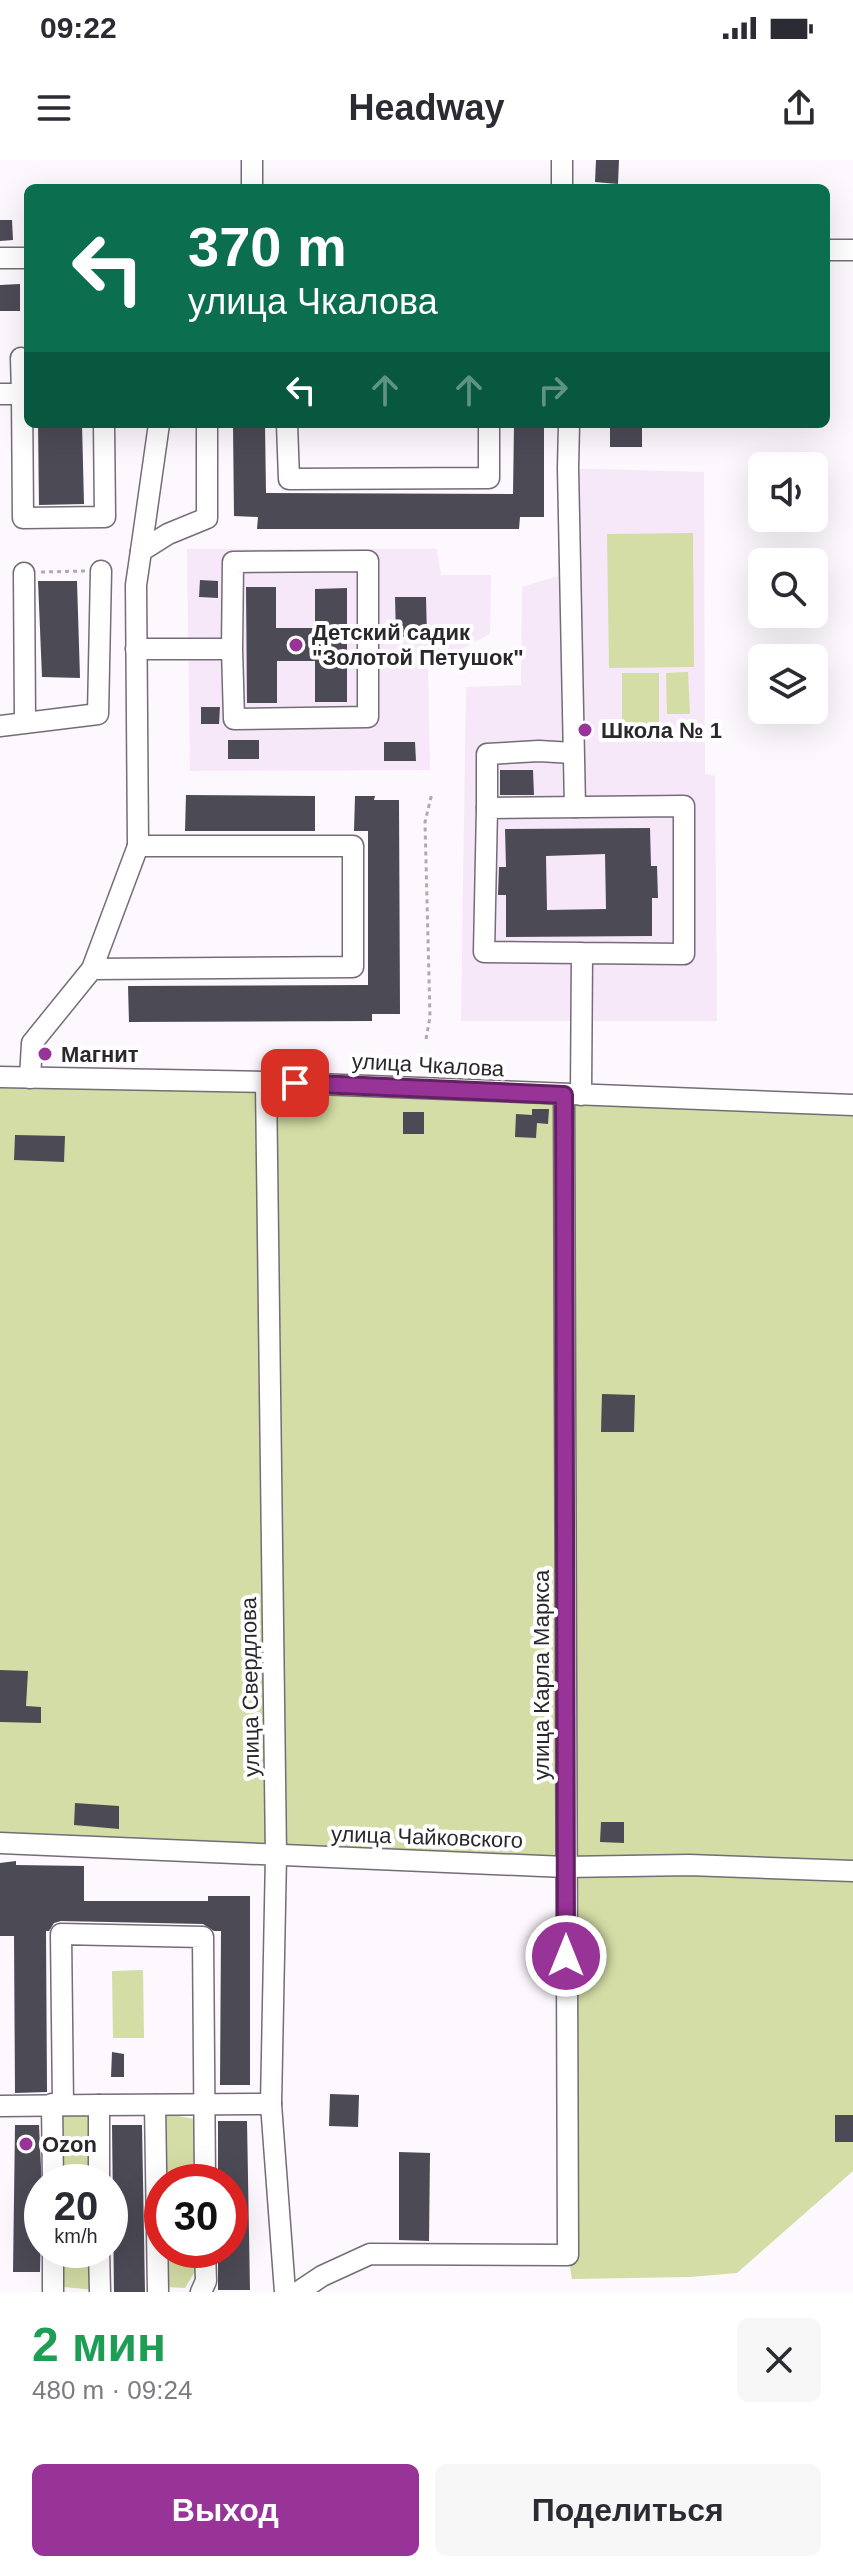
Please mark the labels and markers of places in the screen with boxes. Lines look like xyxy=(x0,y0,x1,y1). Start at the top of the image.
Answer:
place label: Детский садик "Золотой Петушок" xyxy=(312,620,524,670)
marker: Детский садик "Золотой Петушок" xyxy=(287,636,305,654)
place label: Школа № 1 xyxy=(601,718,722,743)
marker: Школа № 1 xyxy=(576,721,594,739)
place label: Магнит xyxy=(61,1042,139,1067)
marker: Магнит xyxy=(36,1045,54,1063)
pin xyxy=(261,1049,329,1117)
place label: Ozon xyxy=(42,2132,97,2157)
marker: Ozon xyxy=(17,2135,35,2153)

